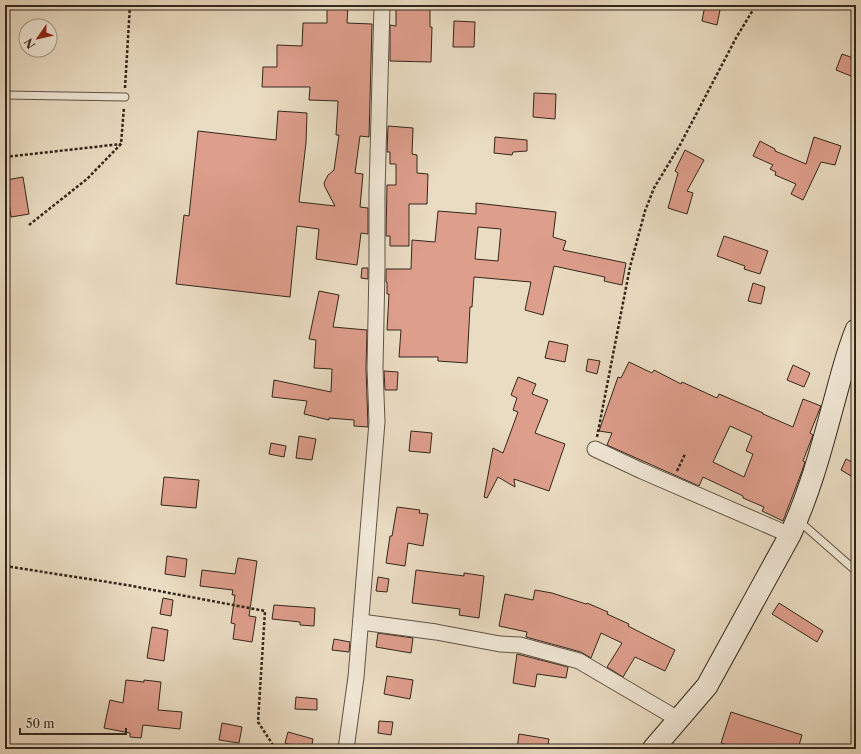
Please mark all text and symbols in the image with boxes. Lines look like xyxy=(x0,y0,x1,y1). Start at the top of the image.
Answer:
north arrow xyxy=(18,18,58,58)
text: N xyxy=(21,35,38,51)
scale bar xyxy=(20,710,126,736)
text: 50 m xyxy=(26,716,55,731)

